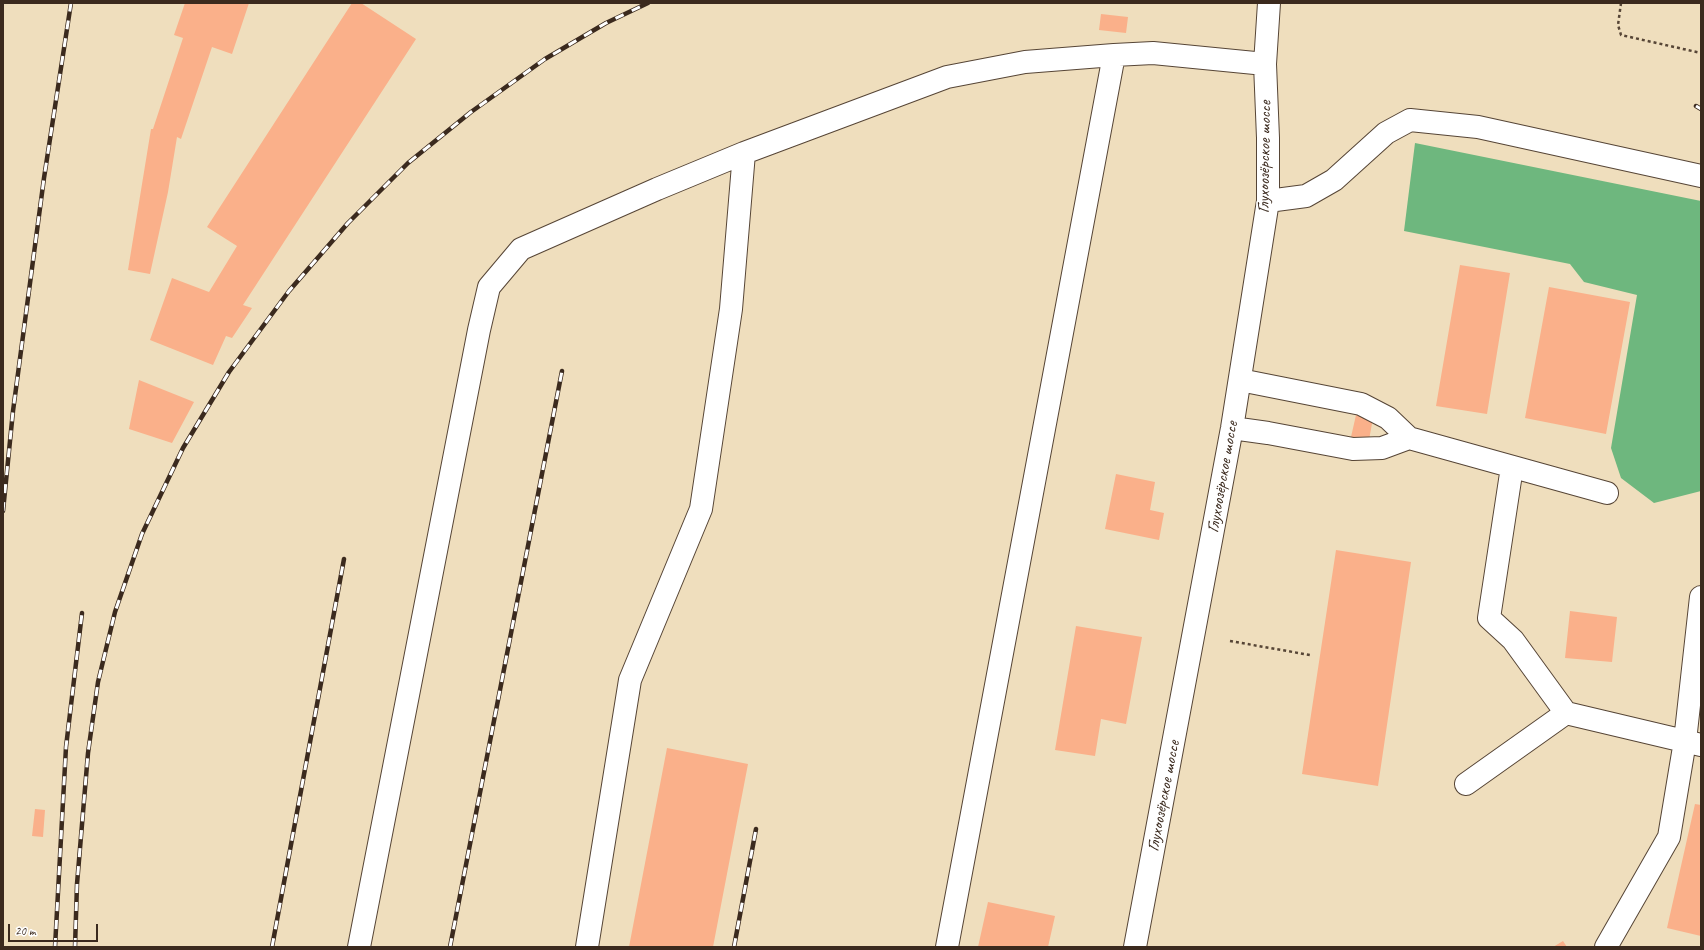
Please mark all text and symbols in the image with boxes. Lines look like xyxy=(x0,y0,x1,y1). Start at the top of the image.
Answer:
street label: Глухоозёрское шоссе xyxy=(1254,101,1276,213)
street label: Глухоозёрское шоссе xyxy=(1203,420,1243,534)
street label: Глухоозёрское шоссе xyxy=(1143,739,1185,853)
scale bar xyxy=(10,916,100,942)
text: 20 m xyxy=(15,923,35,939)

